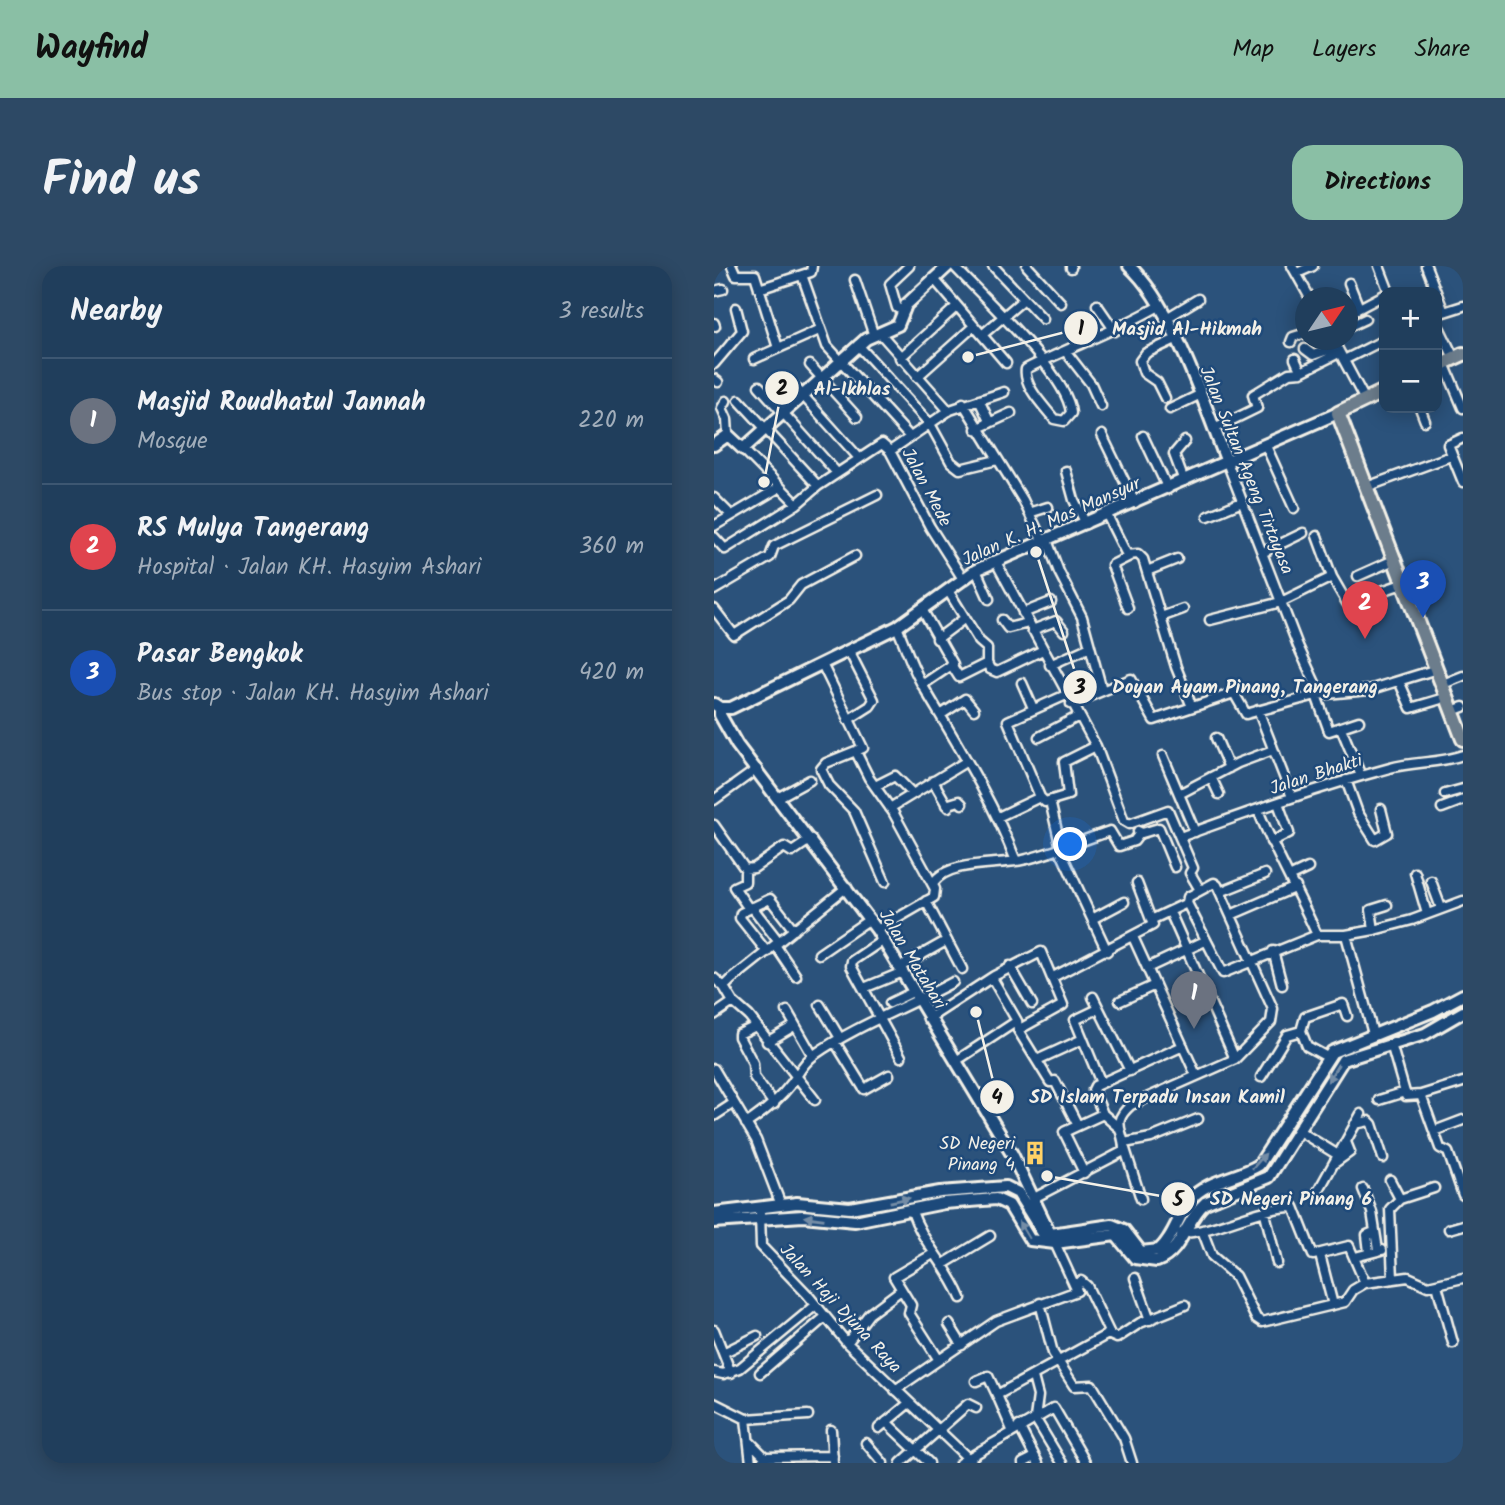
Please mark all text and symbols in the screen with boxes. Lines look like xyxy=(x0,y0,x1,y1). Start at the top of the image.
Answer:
text: Wayfind xyxy=(35,23,148,76)
text: Map xyxy=(1232,30,1274,69)
text: Layers xyxy=(1312,30,1376,69)
text: Share xyxy=(1414,30,1470,69)
text: Find us xyxy=(42,143,200,221)
button: Directions xyxy=(1292,145,1463,220)
north arrow xyxy=(1295,287,1358,350)
map controls xyxy=(1379,287,1442,413)
button: + xyxy=(1379,287,1442,350)
text: Nearby xyxy=(70,288,162,336)
text: 3 results xyxy=(558,294,644,330)
callout: Masjid Al-Hikmah xyxy=(1063,308,1276,348)
text: 1 xyxy=(1078,313,1085,346)
text: Masjid Al-Hikmah xyxy=(1112,315,1262,345)
button: − xyxy=(1379,350,1442,413)
street label: Jalan Sultan Ageng Tirtayasa xyxy=(1190,362,1301,579)
callout: Al-Ikhlas xyxy=(765,368,904,408)
text: 2 xyxy=(776,373,788,406)
text: Al-Ikhlas xyxy=(814,375,890,405)
text: Masjid Roudhatul Jannah xyxy=(137,382,426,424)
text: 1 xyxy=(90,403,96,439)
text: 220 m xyxy=(578,403,644,439)
text: Mosque xyxy=(137,424,208,460)
street label: Jalan Mede xyxy=(893,443,959,532)
street label: Jalan K. H. Mas Mansyur xyxy=(958,470,1146,575)
text: RS Mulya Tangerang xyxy=(137,508,370,550)
text: 2 xyxy=(86,529,100,565)
text: 360 m xyxy=(579,529,644,565)
text: Hospital · Jalan KH. Hasyim Ashari xyxy=(137,550,481,586)
pin: 3 xyxy=(1400,560,1446,618)
pin: 2 xyxy=(1342,581,1388,639)
text: Pasar Bengkok xyxy=(137,634,303,676)
text: 3 xyxy=(87,655,99,691)
text: 420 m xyxy=(579,655,644,691)
callout: Doyan Ayam Pinang, Tangerang xyxy=(1063,667,1392,707)
text: 3 xyxy=(1073,672,1086,705)
text: Doyan Ayam Pinang, Tangerang xyxy=(1112,673,1378,703)
text: Bus stop · Jalan KH. Hasyim Ashari xyxy=(137,676,489,712)
street label: Jalan Bhakti xyxy=(1266,747,1367,804)
your location xyxy=(1053,827,1087,861)
street label: Jalan Matahari xyxy=(870,904,954,1016)
pin: 1 xyxy=(1171,971,1217,1029)
one-way arrow xyxy=(1327,1064,1340,1083)
callout: SD Islam Terpadu Insan Kamil xyxy=(980,1077,1298,1117)
text: 4 xyxy=(991,1082,1003,1115)
text: SD Islam Terpadu Insan Kamil xyxy=(1029,1083,1286,1113)
place label: SD Negeri Pinang 4 xyxy=(939,1130,1016,1180)
building icon: SD Negeri Pinang 4 xyxy=(1021,1139,1049,1167)
one-way arrow xyxy=(1251,1152,1267,1170)
callout: SD Negeri Pinang 6 xyxy=(1161,1179,1386,1219)
text: 5 xyxy=(1172,1184,1186,1217)
text: SD Negeri Pinang 6 xyxy=(1210,1185,1372,1215)
one-way arrow xyxy=(889,1195,911,1206)
one-way arrow xyxy=(803,1212,825,1223)
one-way arrow xyxy=(1017,1220,1030,1239)
street label: Jalan Haji Djuna Raya xyxy=(772,1237,908,1381)

